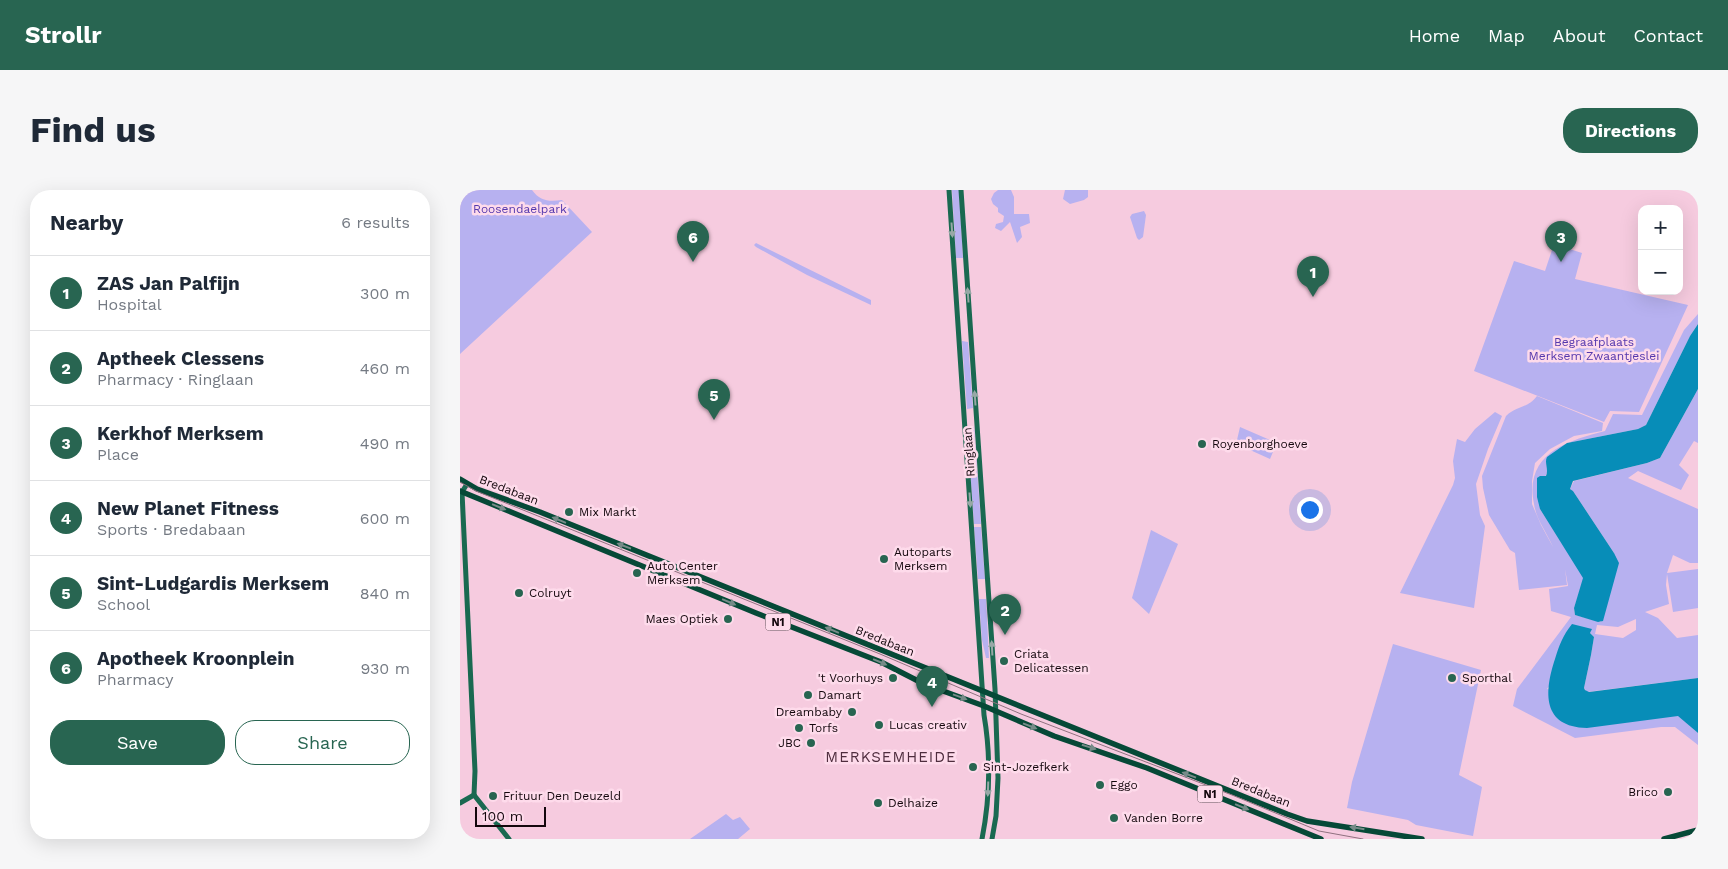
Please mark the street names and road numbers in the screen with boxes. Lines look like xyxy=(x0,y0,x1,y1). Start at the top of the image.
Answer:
street label: Ringlaan xyxy=(960,427,978,477)
street label: Bredabaan xyxy=(477,472,541,508)
road number: N1 xyxy=(766,614,790,631)
street label: Bredabaan xyxy=(853,623,917,659)
street label: Bredabaan xyxy=(1229,774,1293,810)
road number: N1 xyxy=(1198,786,1222,802)

